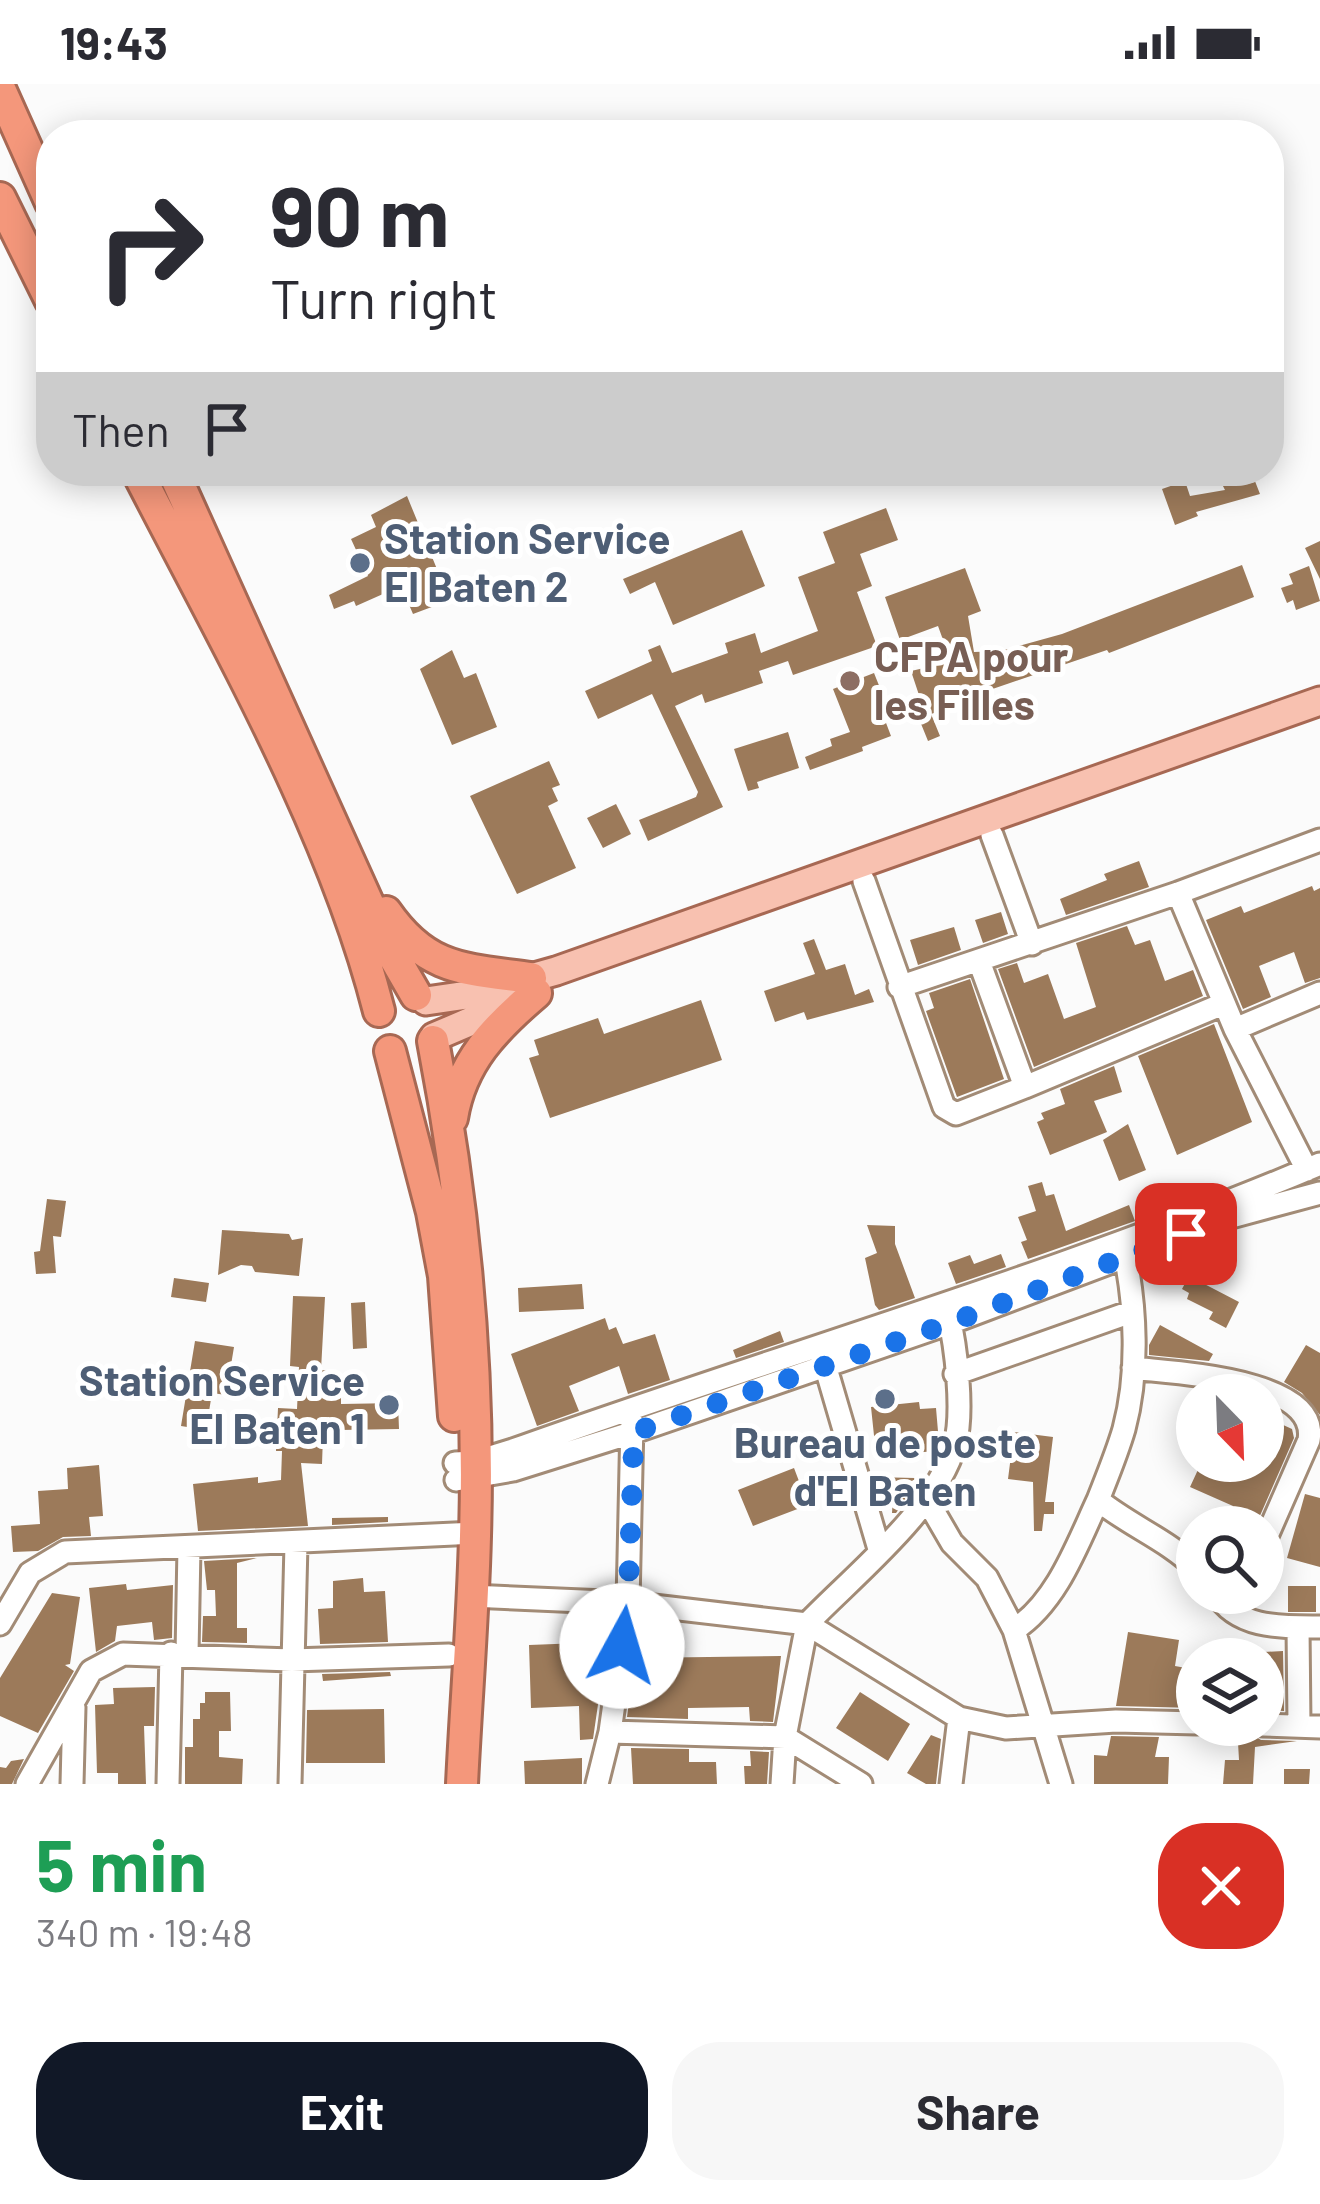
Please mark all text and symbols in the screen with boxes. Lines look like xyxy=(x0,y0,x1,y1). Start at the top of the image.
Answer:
text: 19:43 xyxy=(60,15,168,69)
text: 90 m xyxy=(270,163,449,264)
icon: right xyxy=(72,168,228,324)
text: Turn right xyxy=(270,265,498,330)
icon: arrive xyxy=(194,396,260,462)
text: Then xyxy=(72,402,170,456)
place label: Station Service El Baten 2 xyxy=(384,512,670,610)
marker: Station Service El Baten 2 xyxy=(347,550,373,576)
place label: CFPA pour les Filles xyxy=(874,630,1068,728)
marker: CFPA pour les Filles xyxy=(837,668,863,694)
pin xyxy=(1135,1183,1237,1285)
icon: arrive xyxy=(1153,1201,1219,1267)
place label: Station Service El Baten 1 xyxy=(79,1354,365,1452)
north arrow xyxy=(1176,1374,1284,1482)
map controls xyxy=(1176,1374,1284,1746)
marker: Bureau de poste d'El Baten xyxy=(872,1386,898,1412)
marker: Station Service El Baten 1 xyxy=(376,1392,402,1418)
place label: Bureau de poste d'El Baten xyxy=(734,1416,1036,1514)
button: search xyxy=(1176,1506,1284,1614)
position arrow xyxy=(559,1583,685,1709)
button: layers xyxy=(1176,1638,1284,1746)
text: 5 min xyxy=(36,1820,207,1906)
button: close xyxy=(1158,1823,1284,1949)
text: 340 m · 19:48 xyxy=(36,1908,252,1955)
button: Exit xyxy=(36,2042,648,2180)
button: Share xyxy=(672,2042,1284,2180)

